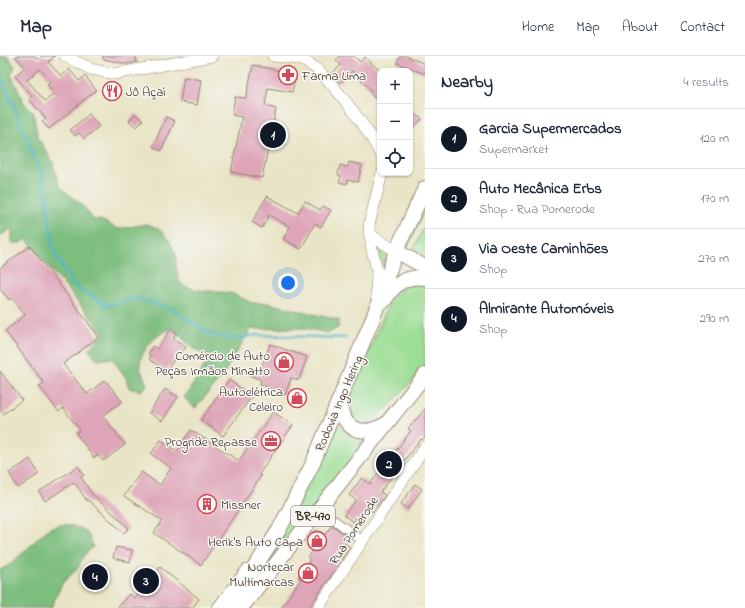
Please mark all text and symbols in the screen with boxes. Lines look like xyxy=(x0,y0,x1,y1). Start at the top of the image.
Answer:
text: Map xyxy=(20,14,52,41)
text: Home xyxy=(522,17,554,38)
text: Map xyxy=(576,17,600,38)
text: About xyxy=(622,17,658,38)
text: Contact xyxy=(680,17,725,38)
pharmacy icon: Farma Lima xyxy=(277,64,299,86)
place label: Farma Lima xyxy=(301,67,366,86)
map controls xyxy=(377,68,413,176)
button: + xyxy=(377,68,413,104)
text: Nearby xyxy=(441,70,493,95)
text: 4 results xyxy=(683,73,729,92)
restaurant icon: Jô Açaí xyxy=(101,80,123,102)
place label: Jô Açaí xyxy=(126,83,166,102)
button: − xyxy=(377,104,413,140)
text: Garcia Supermercados xyxy=(479,118,622,140)
pin: 1 xyxy=(260,120,286,150)
text: 1 xyxy=(452,129,456,148)
text: 120 m xyxy=(699,129,729,148)
button: locate xyxy=(377,140,413,176)
text: Supermarket xyxy=(479,140,549,159)
text: Auto Mecânica Erbs xyxy=(479,178,602,200)
text: 2 xyxy=(451,189,457,208)
text: 170 m xyxy=(701,189,729,208)
text: Shop · Rua Pomerode xyxy=(479,200,595,219)
text: Via Oeste Caminhões xyxy=(479,238,608,260)
text: 3 xyxy=(451,249,457,268)
text: 270 m xyxy=(698,249,729,268)
text: Shop xyxy=(479,260,507,279)
your location xyxy=(278,273,298,293)
text: Almirante Automóveis xyxy=(479,298,614,320)
text: 4 xyxy=(451,309,457,328)
text: 290 m xyxy=(700,309,729,328)
text: Shop xyxy=(479,320,507,339)
place label: Comércio de Auto Peças Irmãos Minatto xyxy=(155,347,270,381)
shop icon: Comércio de Auto Peças Irmãos Minatto xyxy=(273,351,295,373)
street label: Rodovia Ingo Hering xyxy=(311,352,369,455)
place label: Autoelétrica Celeiro xyxy=(219,383,283,417)
shop icon: Autoelétrica Celeiro xyxy=(286,387,308,409)
office icon: Progride Repasse xyxy=(260,430,282,452)
place label: Progride Repasse xyxy=(165,433,257,453)
pin: 2 xyxy=(376,449,402,479)
building icon: Missner xyxy=(196,493,218,515)
street label: Rua Pomerode xyxy=(325,493,384,569)
place label: Missner xyxy=(221,496,262,515)
road number: BR-470 xyxy=(291,506,335,526)
shop icon: Herik's Auto Capa xyxy=(306,530,328,552)
place label: Herik's Auto Capa xyxy=(208,533,303,552)
place label: Nortecar Multimarcas xyxy=(229,558,295,592)
pin: 4 xyxy=(82,562,108,592)
shop icon: Nortecar Multimarcas xyxy=(297,562,319,584)
pin: 3 xyxy=(133,566,159,596)

